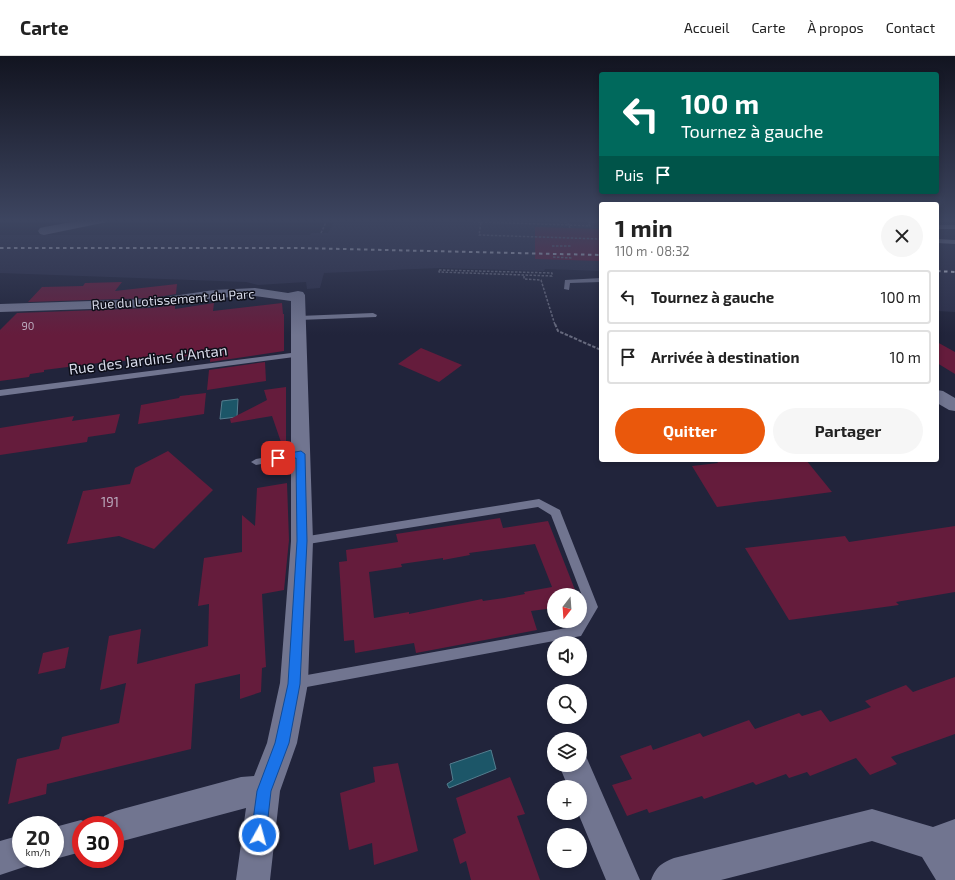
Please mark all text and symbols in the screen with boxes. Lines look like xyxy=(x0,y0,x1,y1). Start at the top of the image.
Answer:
text: Carte xyxy=(20,16,69,39)
text: Accueil xyxy=(684,19,729,36)
text: Carte xyxy=(751,19,786,36)
text: À propos xyxy=(808,19,864,36)
text: Contact xyxy=(886,19,935,36)
text: 100 m xyxy=(681,86,759,120)
icon: left xyxy=(615,88,667,140)
text: Tournez à gauche xyxy=(681,120,823,142)
icon: arrive xyxy=(652,164,674,186)
text: Puis xyxy=(615,166,644,184)
text: 1 min xyxy=(615,213,673,242)
button: close xyxy=(881,215,923,257)
text: 110 m · 08:32 xyxy=(615,243,690,259)
street label: Rue du Lotissement du Parc xyxy=(91,285,255,313)
icon: left xyxy=(617,286,639,308)
text: Tournez à gauche xyxy=(651,288,774,306)
text: 100 m xyxy=(880,288,921,306)
house number: 90 xyxy=(22,319,34,332)
street label: Rue des Jardins d'Antan xyxy=(68,340,228,378)
icon: arrive xyxy=(617,346,639,368)
text: Arrivée à destination xyxy=(651,348,799,366)
text: 10 m xyxy=(889,348,921,366)
button: Quitter xyxy=(615,408,765,454)
button: Partager xyxy=(773,408,923,454)
pin xyxy=(261,441,295,475)
icon: arrive xyxy=(267,447,289,469)
house number: 191 xyxy=(101,494,119,510)
north arrow xyxy=(547,588,587,628)
map controls xyxy=(547,588,587,868)
button: sound xyxy=(547,636,587,676)
button: search xyxy=(547,684,587,724)
button: layers xyxy=(547,732,587,772)
button: + xyxy=(547,780,587,820)
position arrow xyxy=(238,814,280,856)
speed limit sign: 30 xyxy=(72,816,124,868)
text: 20 xyxy=(26,825,50,849)
button: − xyxy=(547,828,587,868)
text: km/h xyxy=(26,846,50,858)

